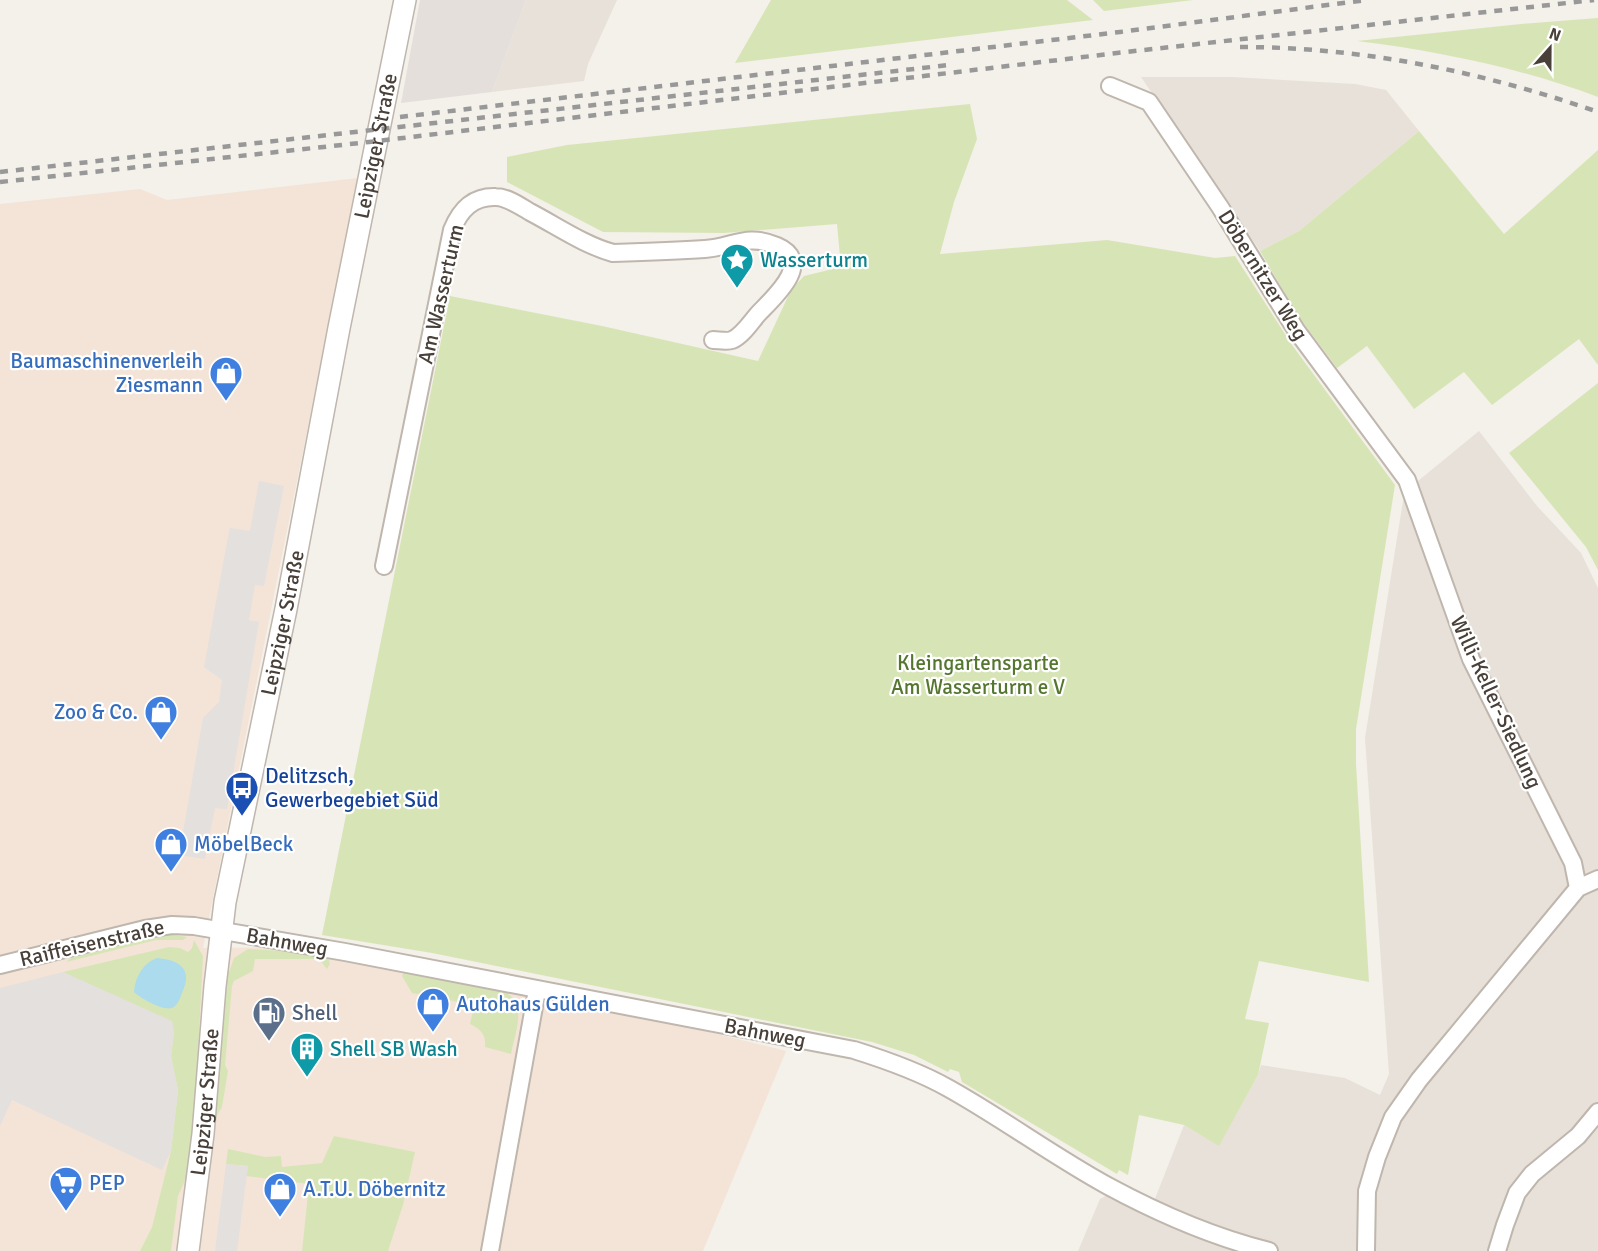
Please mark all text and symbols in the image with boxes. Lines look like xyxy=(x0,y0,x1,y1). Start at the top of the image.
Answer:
north arrow xyxy=(1520,18,1580,78)
text: N xyxy=(1546,24,1564,46)
street label: Leipziger Straße xyxy=(348,71,403,221)
street label: Döbernitzer Weg xyxy=(1212,205,1314,345)
street label: Am Wasserturm xyxy=(412,222,470,366)
place icon: Wasserturm xyxy=(719,242,755,289)
place label: Wasserturm xyxy=(760,247,868,273)
place label: Baumaschinenverleih Ziesmann xyxy=(10,348,203,398)
shop icon: Baumaschinenverleih Ziesmann xyxy=(208,355,244,402)
street label: Leipziger Straße xyxy=(255,548,310,698)
street label: Willi-Keller-Siedlung xyxy=(1445,611,1547,793)
park label: Kleingartensparte Am Wasserturm e V xyxy=(891,650,1065,700)
shop icon: Zoo & Co. xyxy=(143,694,179,741)
place label: Zoo & Co. xyxy=(54,699,138,725)
place label: Delitzsch, Gewerbegebiet Süd xyxy=(265,763,439,813)
bus stop icon: Delitzsch, Gewerbegebiet Süd xyxy=(224,770,260,817)
shop icon: MöbelBeck xyxy=(153,826,189,873)
place label: MöbelBeck xyxy=(194,831,294,857)
street label: Raiffeisenstraße xyxy=(17,914,167,972)
street label: Bahnweg xyxy=(244,922,330,962)
shop icon: Autohaus Gülden xyxy=(415,986,451,1033)
place label: Autohaus Gülden xyxy=(456,991,610,1017)
fuel station icon: Shell xyxy=(251,995,287,1042)
place label: Shell xyxy=(292,1000,338,1026)
street label: Bahnweg xyxy=(722,1012,808,1054)
street label: Leipziger Straße xyxy=(185,1027,225,1177)
building icon: Shell SB Wash xyxy=(289,1031,325,1078)
place label: Shell SB Wash xyxy=(330,1036,458,1062)
supermarket icon: PEP xyxy=(48,1165,84,1212)
place label: PEP xyxy=(89,1170,125,1196)
shop icon: A.T.U. Döbernitz xyxy=(262,1171,298,1218)
place label: A.T.U. Döbernitz xyxy=(303,1176,446,1202)

